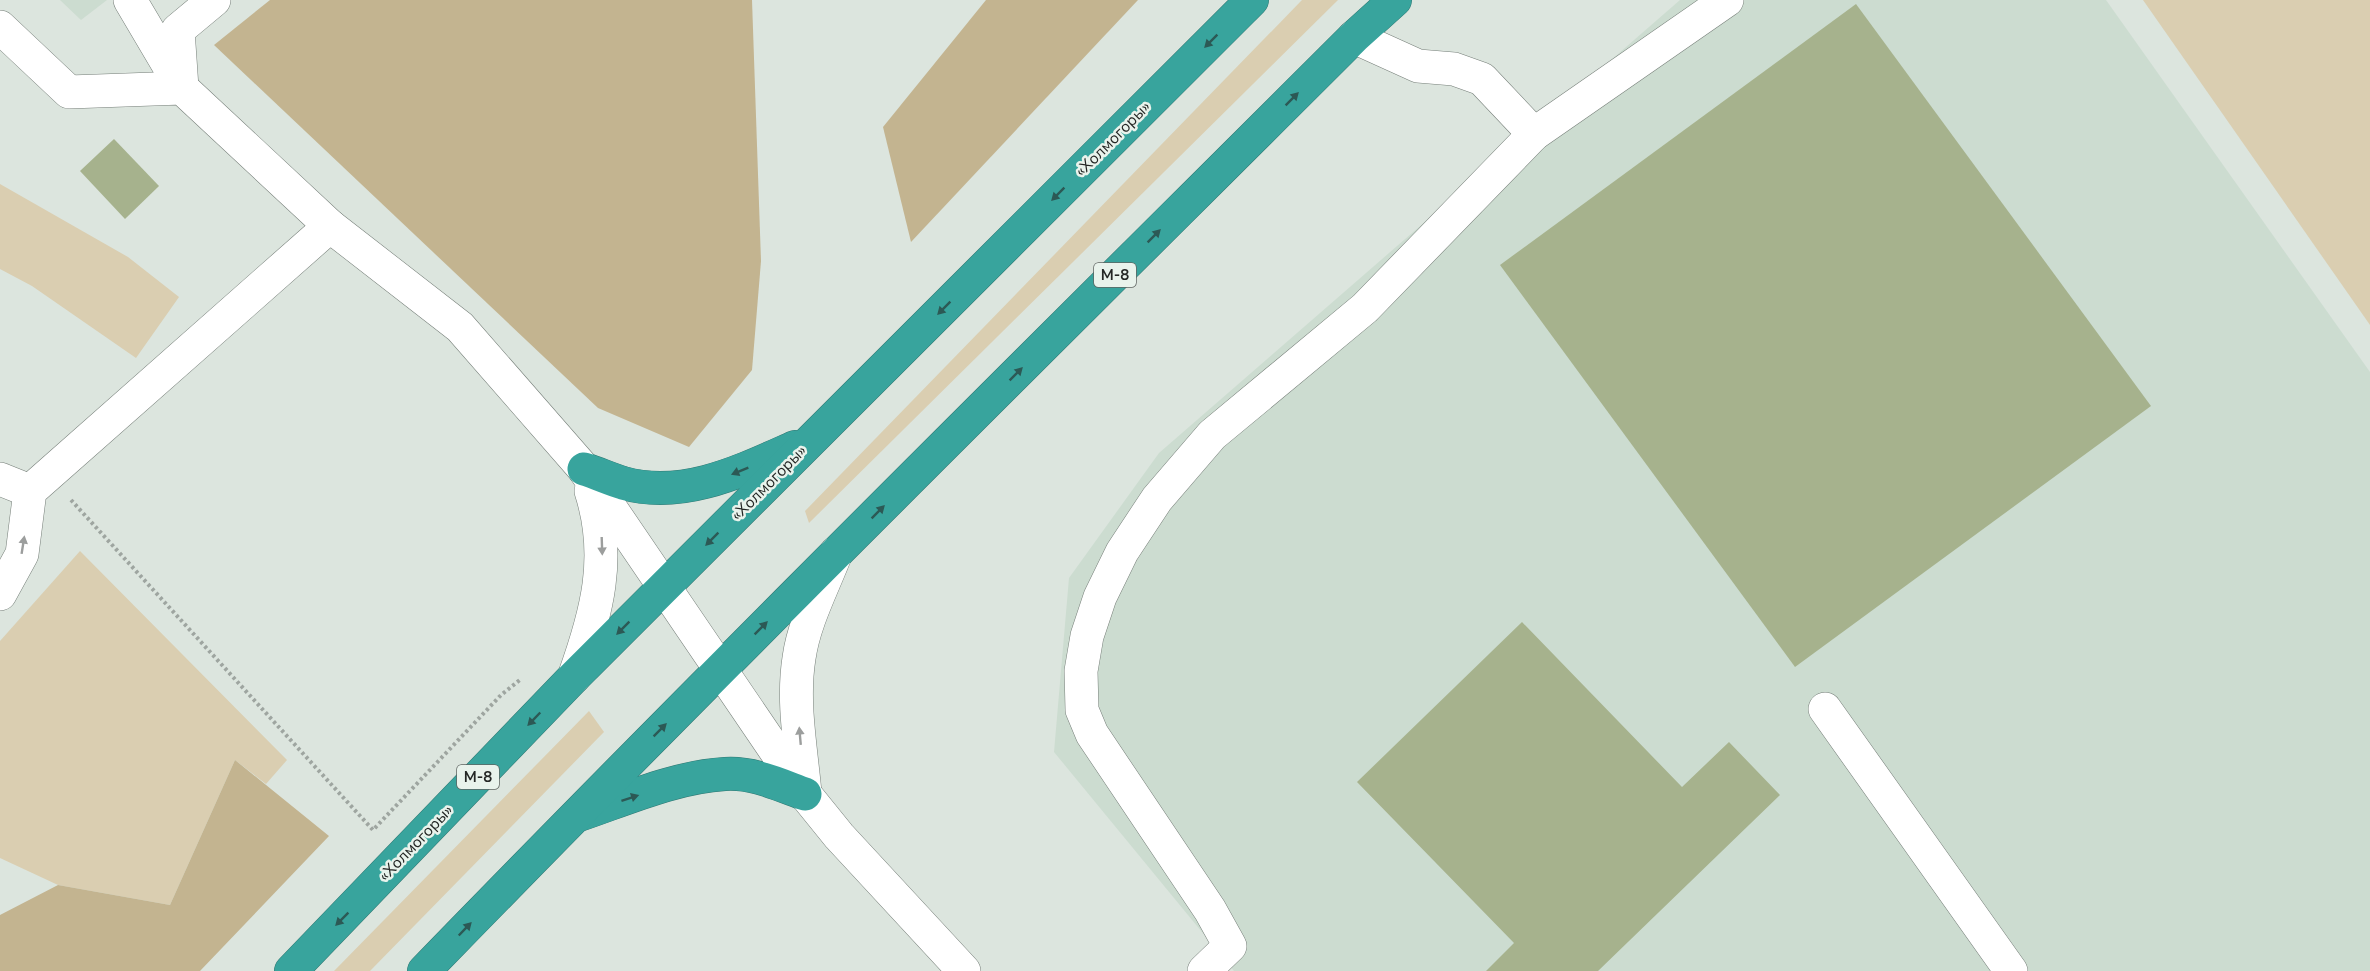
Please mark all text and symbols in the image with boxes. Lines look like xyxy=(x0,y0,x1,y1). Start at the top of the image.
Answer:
one-way arrow xyxy=(1204,34,1218,48)
one-way arrow xyxy=(1285,91,1299,106)
street label: «Холмогоры» xyxy=(1070,96,1156,182)
one-way arrow xyxy=(1051,187,1065,202)
one-way arrow xyxy=(1147,229,1161,244)
road number: М-8 xyxy=(1094,263,1136,287)
one-way arrow xyxy=(937,301,951,315)
one-way arrow xyxy=(1008,368,1022,382)
street label: «Холмогоры» xyxy=(726,440,812,526)
one-way arrow xyxy=(731,466,749,476)
one-way arrow xyxy=(870,505,884,519)
one-way arrow xyxy=(706,532,720,546)
one-way arrow xyxy=(19,536,28,555)
one-way arrow xyxy=(597,536,606,555)
one-way arrow xyxy=(617,620,631,634)
one-way arrow xyxy=(754,622,768,636)
one-way arrow xyxy=(527,712,541,726)
one-way arrow xyxy=(652,723,666,737)
one-way arrow xyxy=(795,727,805,746)
road number: М-8 xyxy=(457,765,499,789)
one-way arrow xyxy=(621,793,639,802)
street label: «Холмогоры» xyxy=(374,800,458,886)
one-way arrow xyxy=(335,912,349,927)
one-way arrow xyxy=(457,922,471,936)

